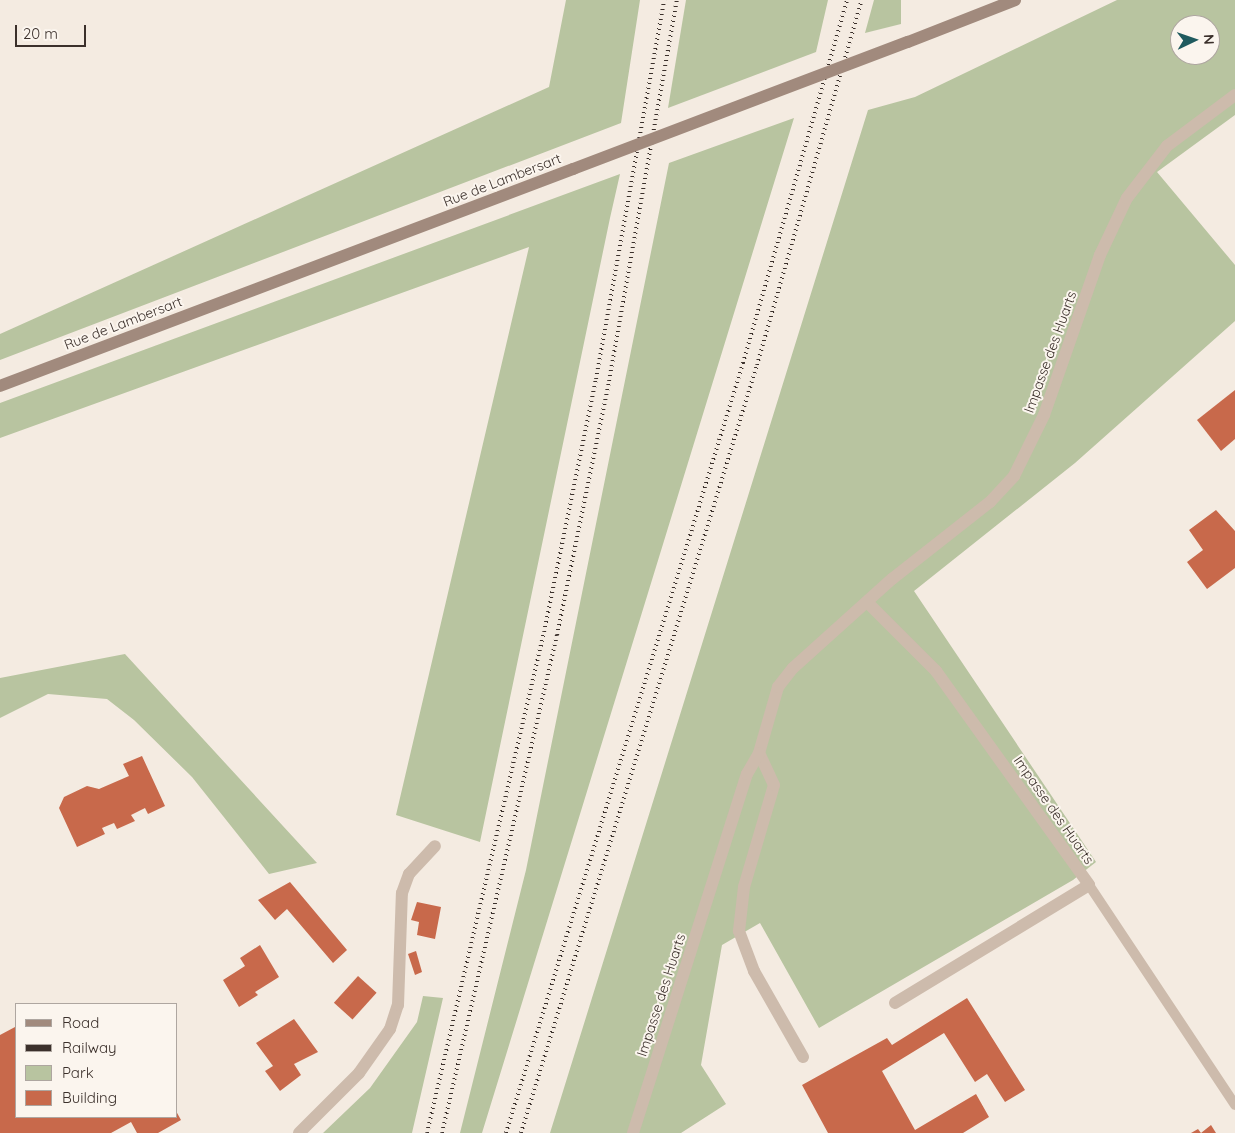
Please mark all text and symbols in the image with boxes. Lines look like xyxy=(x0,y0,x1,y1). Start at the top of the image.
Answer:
scale bar xyxy=(18,15,89,47)
north arrow xyxy=(1170,15,1220,65)
text: 20 m xyxy=(23,24,58,43)
text: N xyxy=(1200,34,1218,45)
street label: Rue de Lambersart xyxy=(441,150,563,210)
street label: Impasse des Huarts xyxy=(1020,289,1080,415)
street label: Rue de Lambersart xyxy=(62,293,184,353)
street label: Impasse des Huarts xyxy=(1010,753,1098,867)
street label: Impasse des Huarts xyxy=(633,931,689,1059)
legend xyxy=(15,1003,178,1118)
text: Road xyxy=(62,1013,99,1032)
text: Railway xyxy=(62,1038,117,1057)
text: Park xyxy=(62,1063,94,1082)
text: Building xyxy=(62,1088,117,1107)

